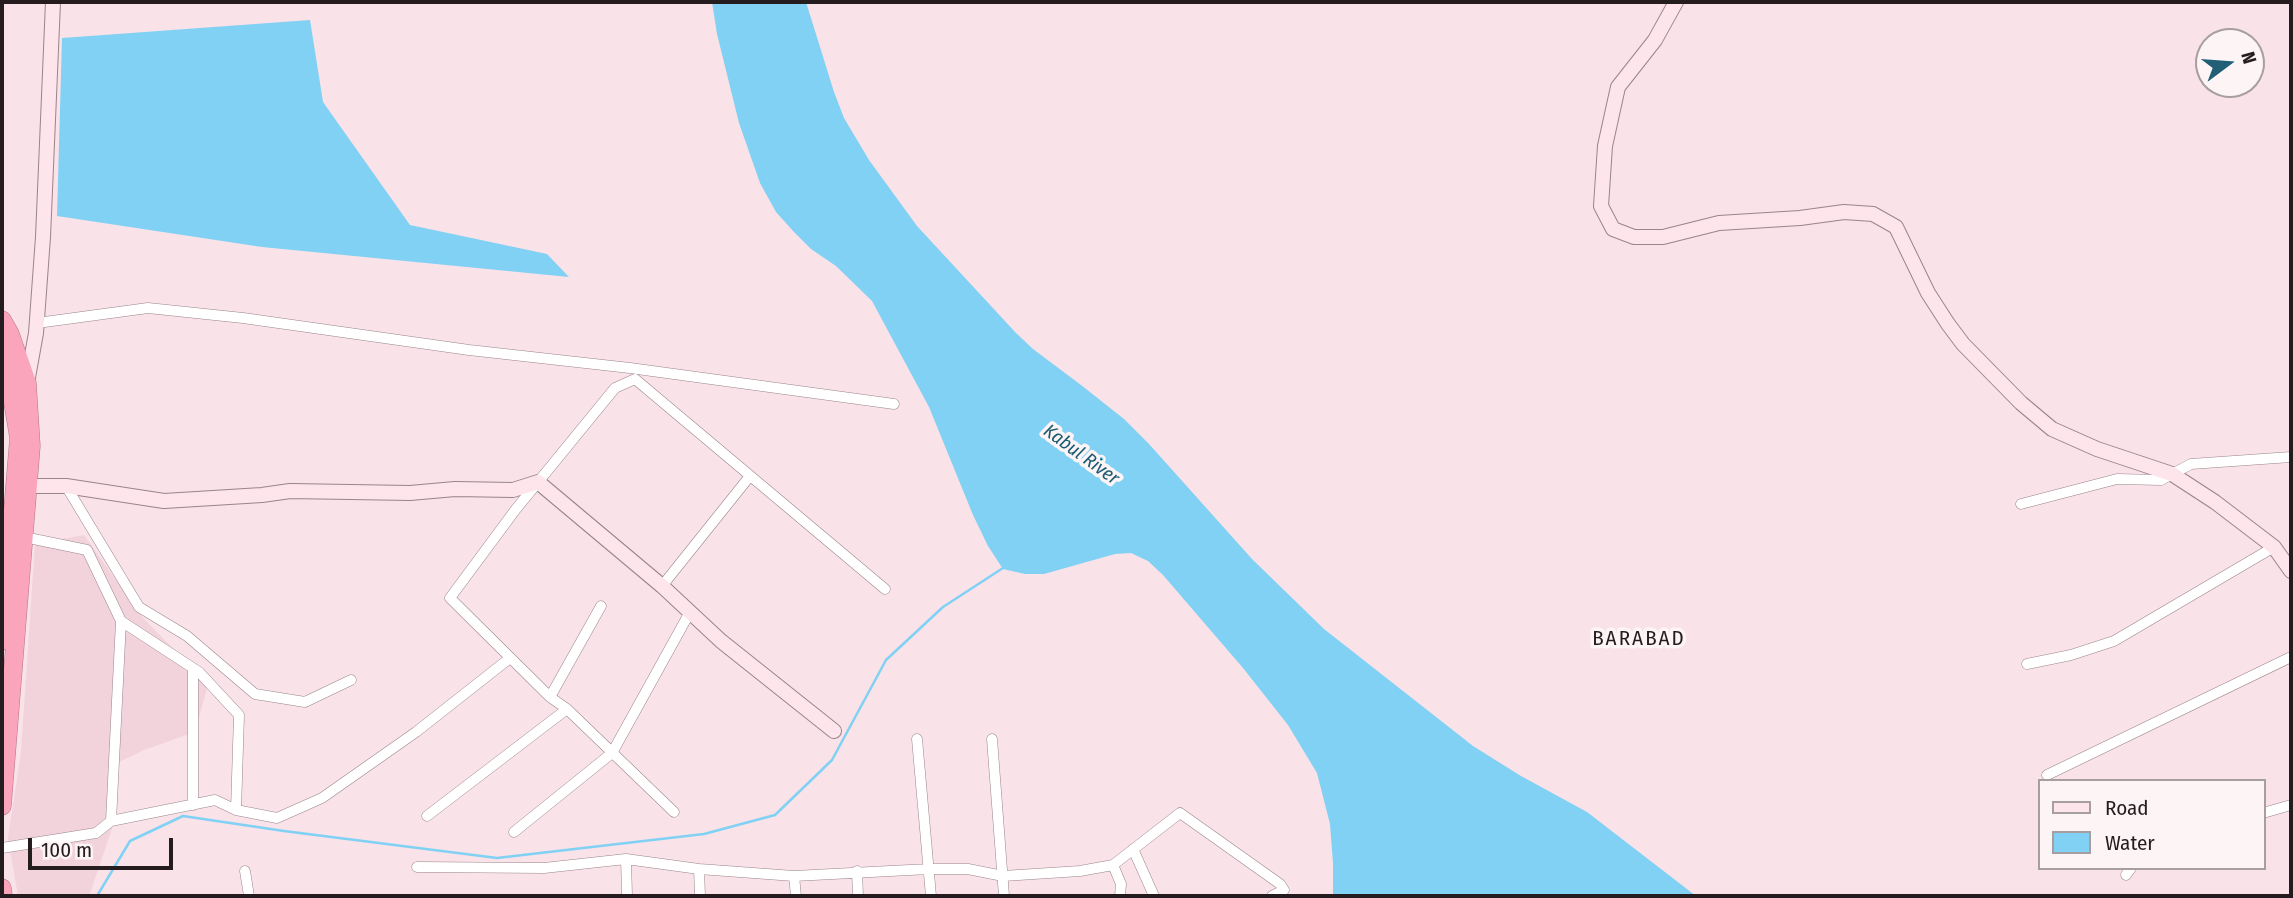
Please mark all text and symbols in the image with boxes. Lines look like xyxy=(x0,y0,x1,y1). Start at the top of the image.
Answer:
north arrow xyxy=(2195,28,2265,98)
text: N xyxy=(2236,49,2261,66)
water label: Kabul River xyxy=(1039,420,1123,490)
district label: BARABAD xyxy=(1593,626,1685,652)
legend xyxy=(2038,779,2265,870)
text: Road xyxy=(2105,795,2149,821)
scale bar xyxy=(32,824,177,868)
text: Water xyxy=(2105,830,2155,856)
text: 100 m xyxy=(41,837,92,863)

